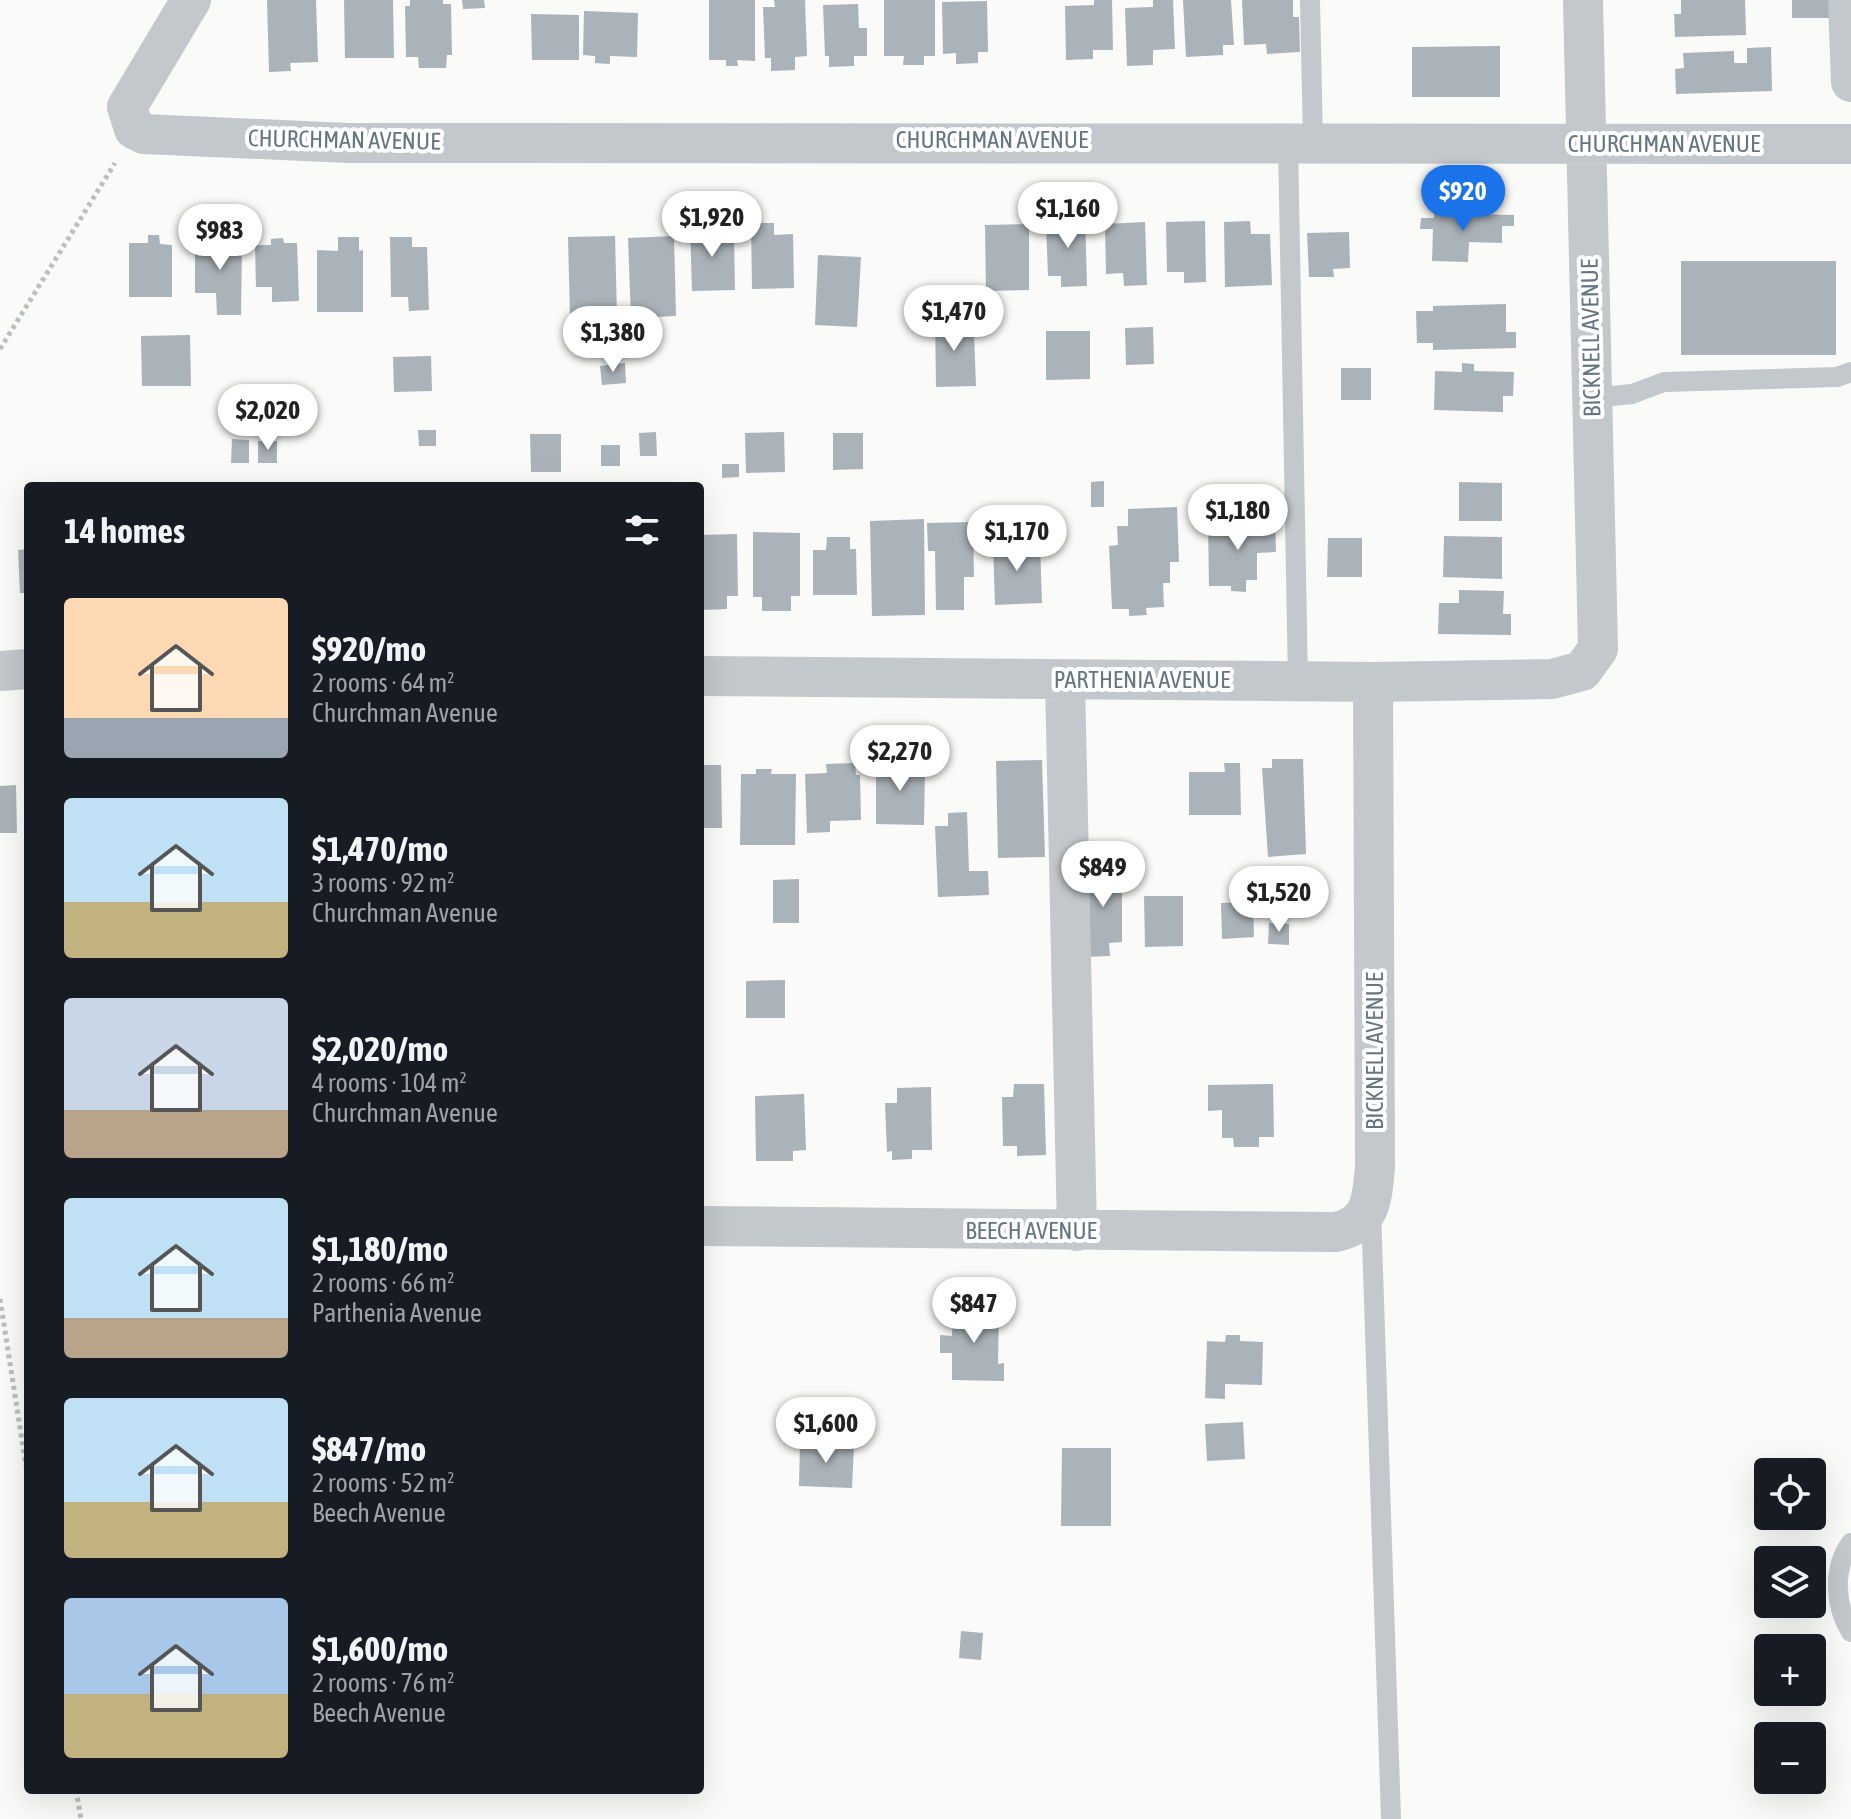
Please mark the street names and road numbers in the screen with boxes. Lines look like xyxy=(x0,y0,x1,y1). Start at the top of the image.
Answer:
street label: CHURCHMAN AVENUE xyxy=(248,124,440,155)
street label: CHURCHMAN AVENUE xyxy=(896,126,1088,153)
street label: CHURCHMAN AVENUE xyxy=(1568,130,1760,157)
street label: BICKNELL AVENUE xyxy=(1576,259,1605,417)
street label: PARTHENIA AVENUE xyxy=(1054,666,1230,693)
street label: BICKNELL AVENUE xyxy=(1361,972,1388,1130)
street label: BEECH AVENUE xyxy=(965,1217,1097,1244)

